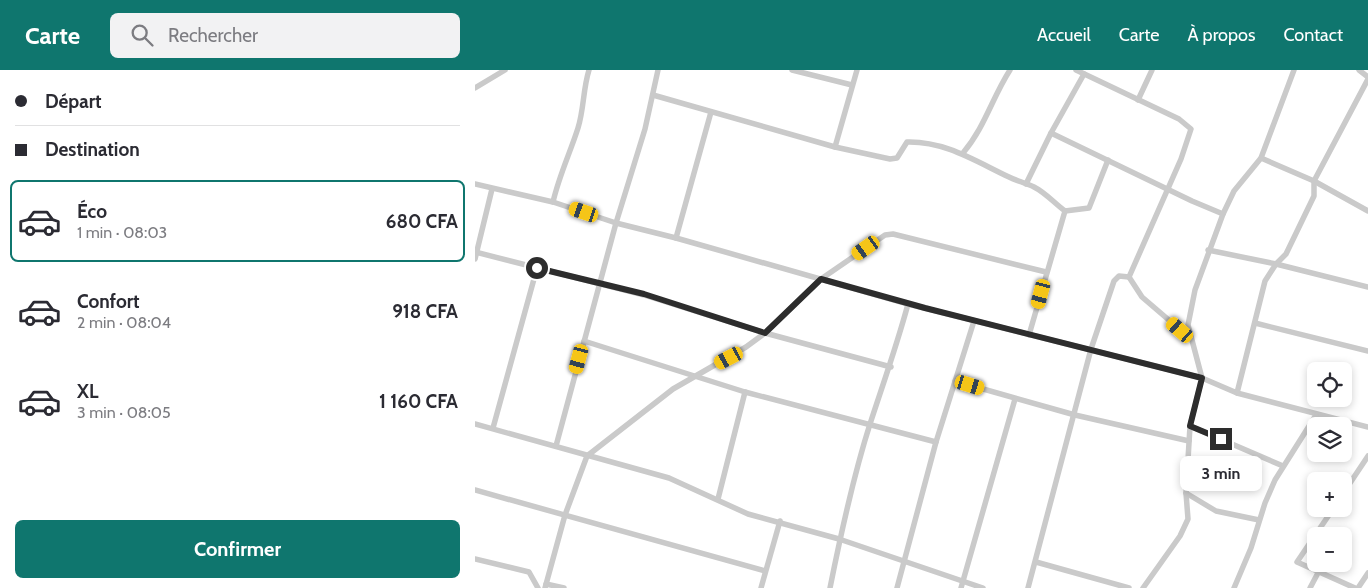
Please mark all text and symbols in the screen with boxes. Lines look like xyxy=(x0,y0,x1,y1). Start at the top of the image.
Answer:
search box xyxy=(110,13,460,58)
text: Carte xyxy=(25,21,80,50)
icon: search xyxy=(128,21,156,49)
text: Rechercher xyxy=(168,24,258,47)
text: Accueil xyxy=(1037,24,1091,46)
text: Carte xyxy=(1119,24,1159,46)
text: À propos xyxy=(1187,24,1255,46)
text: Contact xyxy=(1283,24,1343,46)
text: Départ xyxy=(45,90,102,113)
text: Destination xyxy=(45,138,140,161)
icon: car xyxy=(17,199,62,244)
text: Éco xyxy=(77,200,107,223)
car xyxy=(567,200,600,224)
text: 680 CFA xyxy=(386,210,458,233)
text: 1 min · 08:03 xyxy=(77,223,167,242)
car xyxy=(849,233,882,263)
route start xyxy=(526,257,548,279)
car xyxy=(1029,278,1052,310)
icon: car xyxy=(17,289,62,334)
text: Confort xyxy=(77,290,140,313)
text: 918 CFA xyxy=(392,300,458,323)
text: 2 min · 08:04 xyxy=(77,313,171,332)
car xyxy=(1163,314,1196,346)
car xyxy=(567,343,590,375)
car xyxy=(712,344,745,372)
map controls xyxy=(1307,362,1352,572)
button: locate xyxy=(1307,362,1352,407)
car xyxy=(953,373,986,397)
icon: car xyxy=(17,379,62,424)
text: XL xyxy=(77,380,98,403)
text: 1 160 CFA xyxy=(379,390,458,413)
text: 3 min · 08:05 xyxy=(77,403,171,422)
button: layers xyxy=(1307,417,1352,462)
route end xyxy=(1210,428,1232,450)
callout: 3 min xyxy=(1180,456,1262,492)
text: 3 min xyxy=(1202,464,1240,483)
button: + xyxy=(1307,472,1352,517)
button: Confirmer xyxy=(15,520,460,578)
button: − xyxy=(1307,527,1352,572)

